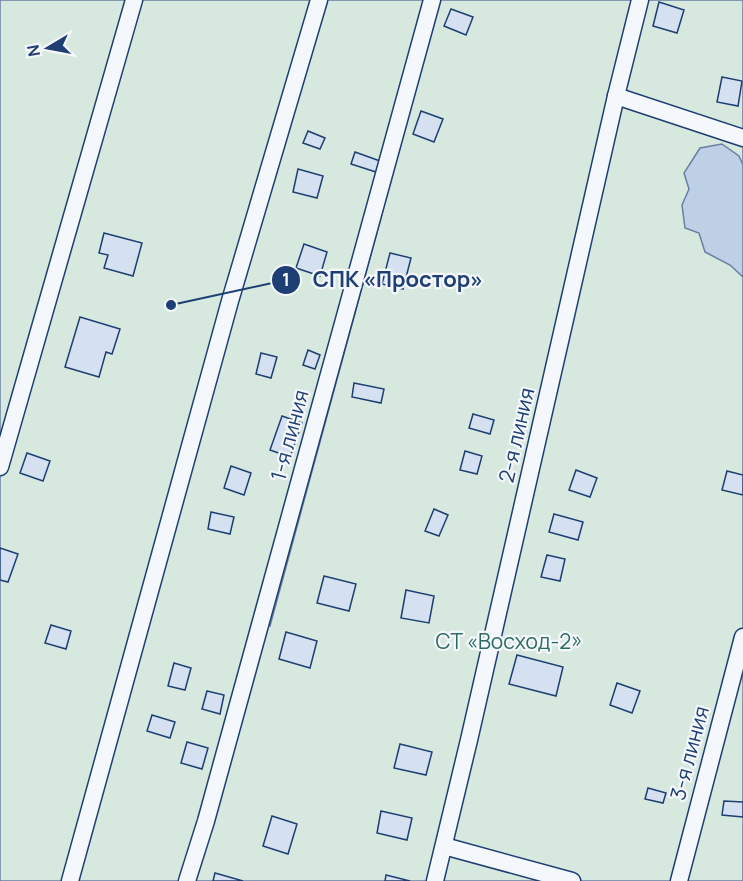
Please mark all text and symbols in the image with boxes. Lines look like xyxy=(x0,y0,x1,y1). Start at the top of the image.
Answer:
north arrow xyxy=(18,18,78,78)
text: N xyxy=(21,43,45,58)
callout: СПК «Простор» xyxy=(271,260,496,300)
text: СПК «Простор» xyxy=(313,264,483,294)
text: 1 xyxy=(282,267,290,291)
street label: 2-я линия xyxy=(491,385,541,485)
street label: 1-я линия xyxy=(263,387,315,483)
park label: СТ «Восход-2» xyxy=(436,627,582,655)
street label: 3-я линия xyxy=(663,703,715,803)

